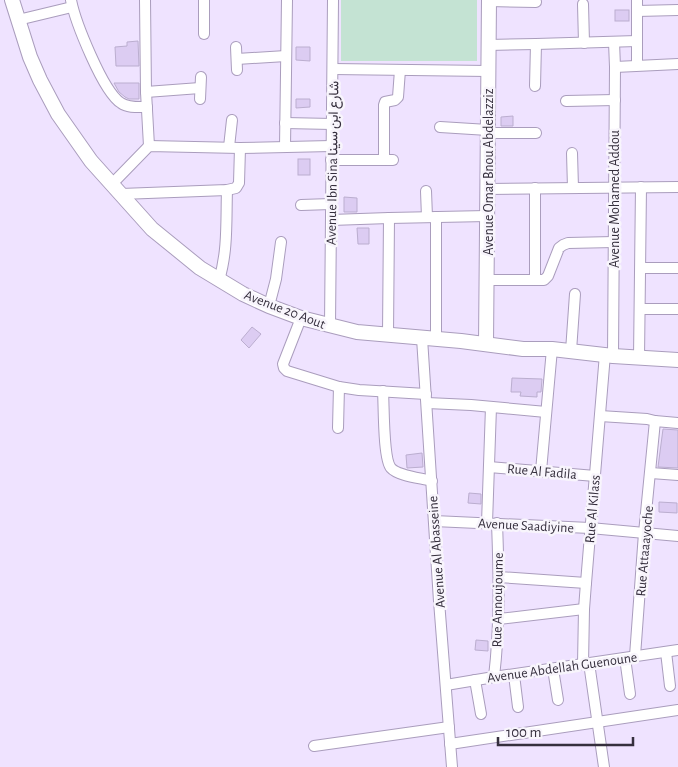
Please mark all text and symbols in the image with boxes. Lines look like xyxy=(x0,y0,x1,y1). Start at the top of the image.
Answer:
street label: Avenue Ibn Sina شارع ابن سينا xyxy=(325,81,344,245)
street label: Avenue Omar Bnou Abdelazziz xyxy=(482,88,496,255)
street label: Avenue Mohamed Addou xyxy=(608,130,622,268)
street label: Avenue 20 Aout xyxy=(242,288,328,332)
street label: Rue Al Fadila xyxy=(506,462,578,482)
street label: Rue Al Kilass xyxy=(583,474,603,544)
street label: Avenue Al Abasseine xyxy=(426,495,448,609)
street label: Rue Attaaayoche xyxy=(634,505,656,597)
street label: Avenue Saadiyine xyxy=(478,516,574,536)
street label: Rue Annoujoume xyxy=(490,552,506,648)
street label: Avenue Abdellah Guenoune xyxy=(486,651,638,685)
scale bar xyxy=(498,714,633,746)
text: 100 m xyxy=(506,725,541,740)

